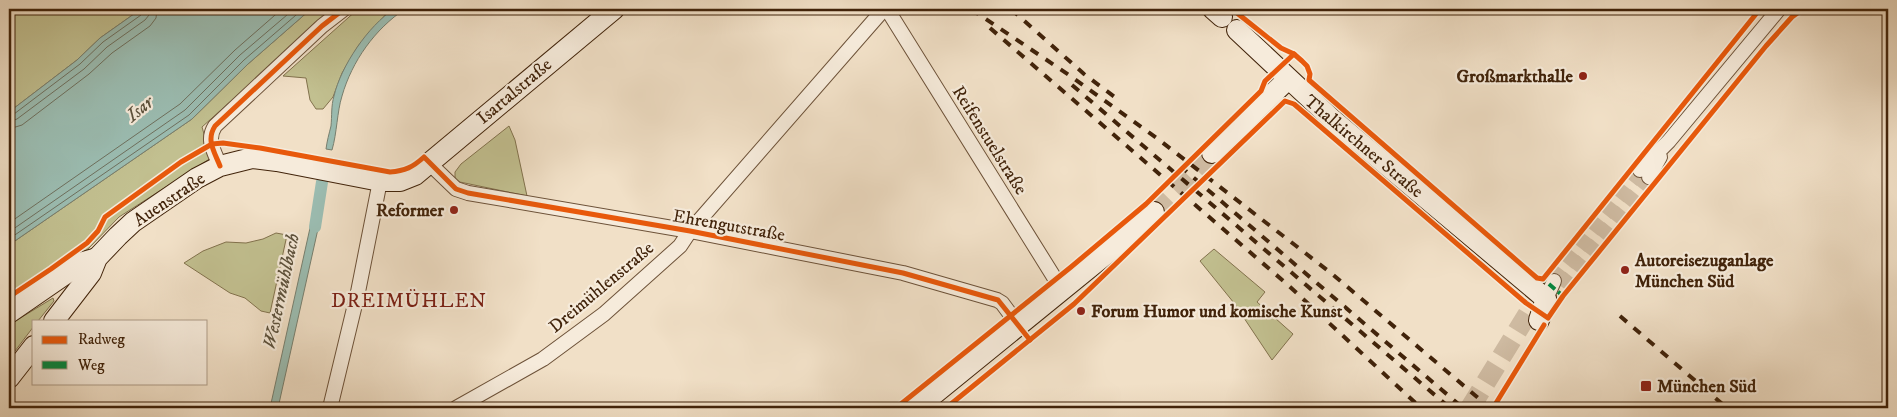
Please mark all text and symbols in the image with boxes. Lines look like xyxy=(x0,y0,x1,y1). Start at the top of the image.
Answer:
street label: Isartalstraße xyxy=(473,54,557,129)
place label: Großmarkthalle xyxy=(1456,66,1574,88)
marker: Großmarkthalle xyxy=(1577,70,1589,82)
street label: Reifenstuelstraße xyxy=(947,82,1031,199)
water label: Isar xyxy=(121,90,160,128)
street label: Thalkirchner Straße xyxy=(1299,91,1427,203)
street label: Auenstraße xyxy=(130,168,209,232)
place label: Reformer xyxy=(376,200,444,222)
marker: Reformer xyxy=(448,204,460,216)
street label: Ehrengutstraße xyxy=(671,205,787,247)
water label: Westermühlbach xyxy=(258,231,305,351)
street label: Dreimühlenstraße xyxy=(545,237,659,338)
place label: Autoreisezuganlage München Süd xyxy=(1634,250,1774,293)
marker: Autoreisezuganlage München Süd xyxy=(1619,264,1631,276)
district label: DREIMÜHLEN xyxy=(331,289,487,314)
place label: Forum Humor und komische Kunst xyxy=(1091,301,1343,323)
marker: Forum Humor und komische Kunst xyxy=(1075,305,1087,317)
legend xyxy=(32,320,208,384)
text: Radweg xyxy=(78,330,126,349)
text: Weg xyxy=(77,356,105,375)
place label: München Süd xyxy=(1657,376,1757,398)
marker: München Süd xyxy=(1639,379,1653,393)

